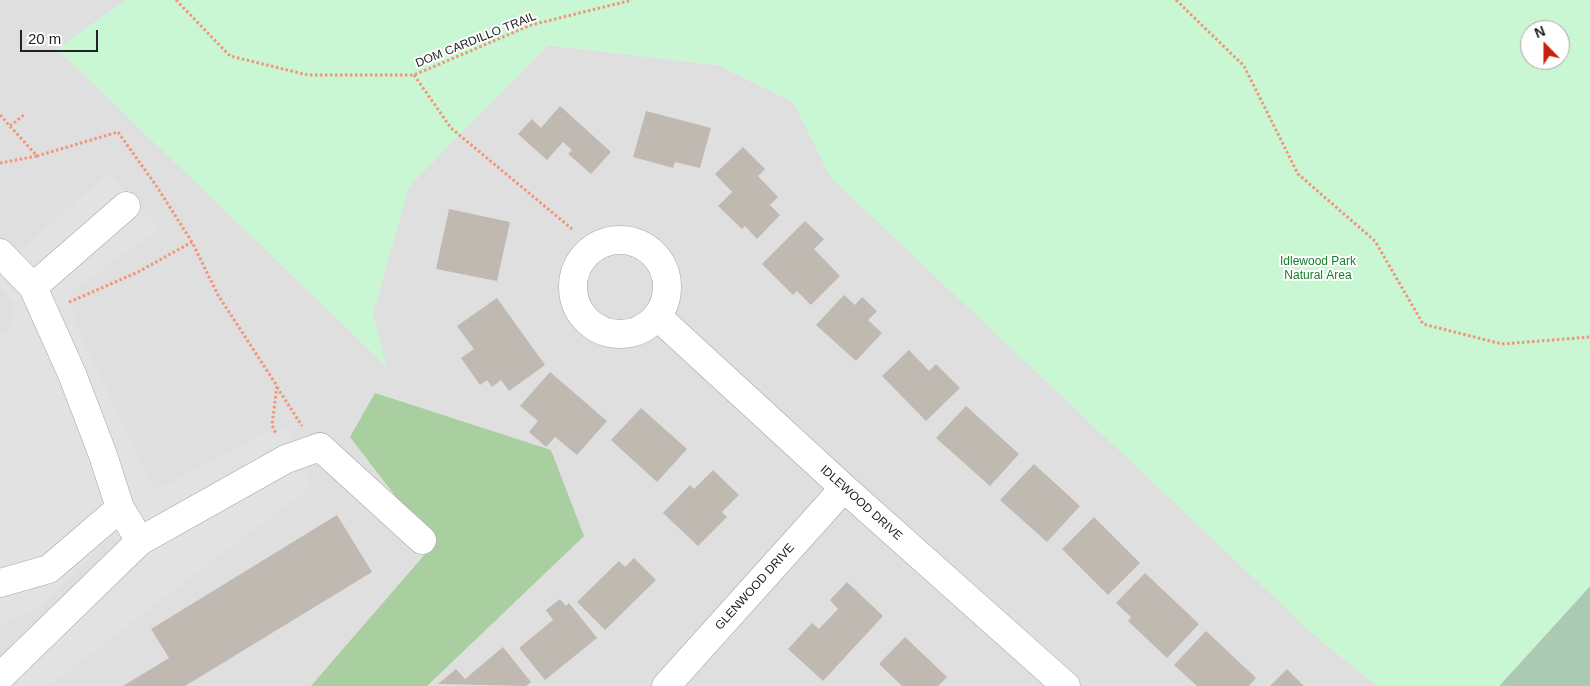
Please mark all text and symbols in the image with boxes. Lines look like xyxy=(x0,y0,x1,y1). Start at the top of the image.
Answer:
street label: DOM CARDILLO TRAIL xyxy=(414,9,538,71)
scale bar xyxy=(22,20,100,52)
north arrow xyxy=(1520,20,1570,70)
text: N xyxy=(1532,23,1547,41)
text: 20 m xyxy=(28,30,61,47)
park label: Idlewood Park Natural Area xyxy=(1280,255,1356,283)
street label: IDLEWOOD DRIVE xyxy=(817,462,905,544)
street label: GLENWOOD DRIVE xyxy=(712,541,798,633)

